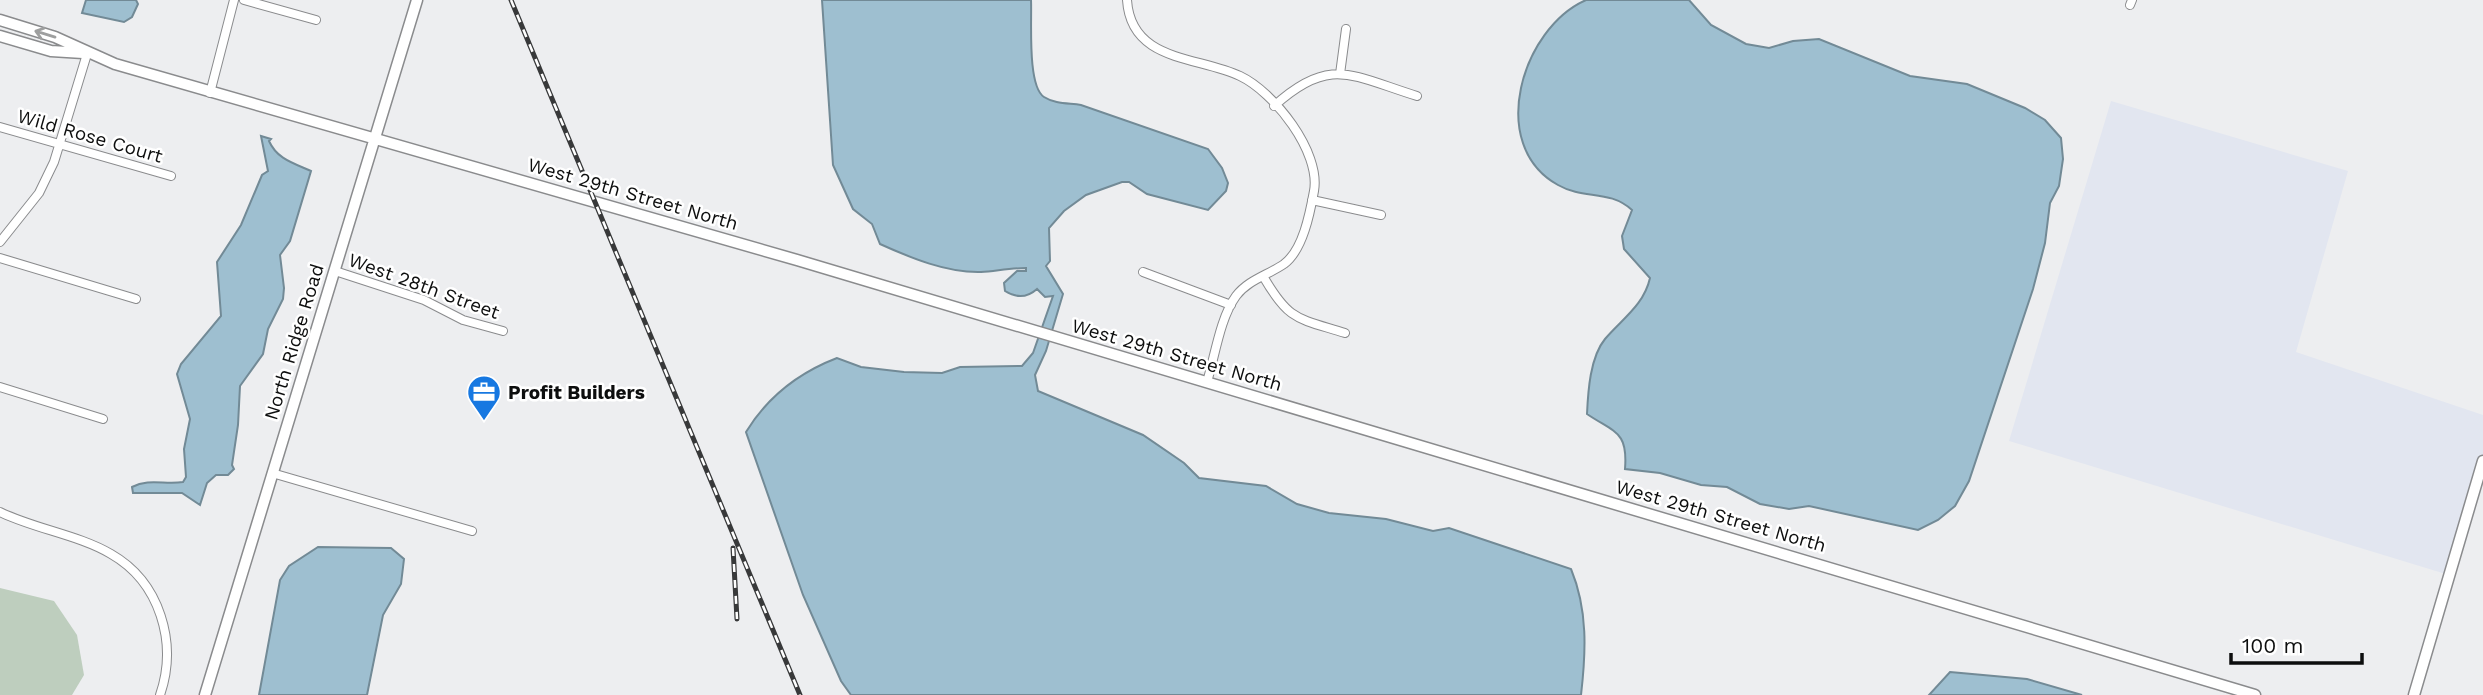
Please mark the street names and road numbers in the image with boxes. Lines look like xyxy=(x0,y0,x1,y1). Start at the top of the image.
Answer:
street label: Wild Rose Court xyxy=(15,104,165,168)
street label: West 29th Street North xyxy=(525,153,741,235)
street label: West 28th Street xyxy=(345,248,503,324)
street label: North Ridge Road xyxy=(259,261,329,423)
street label: West 29th Street North xyxy=(1069,314,1285,396)
street label: West 29th Street North xyxy=(1613,475,1829,557)

